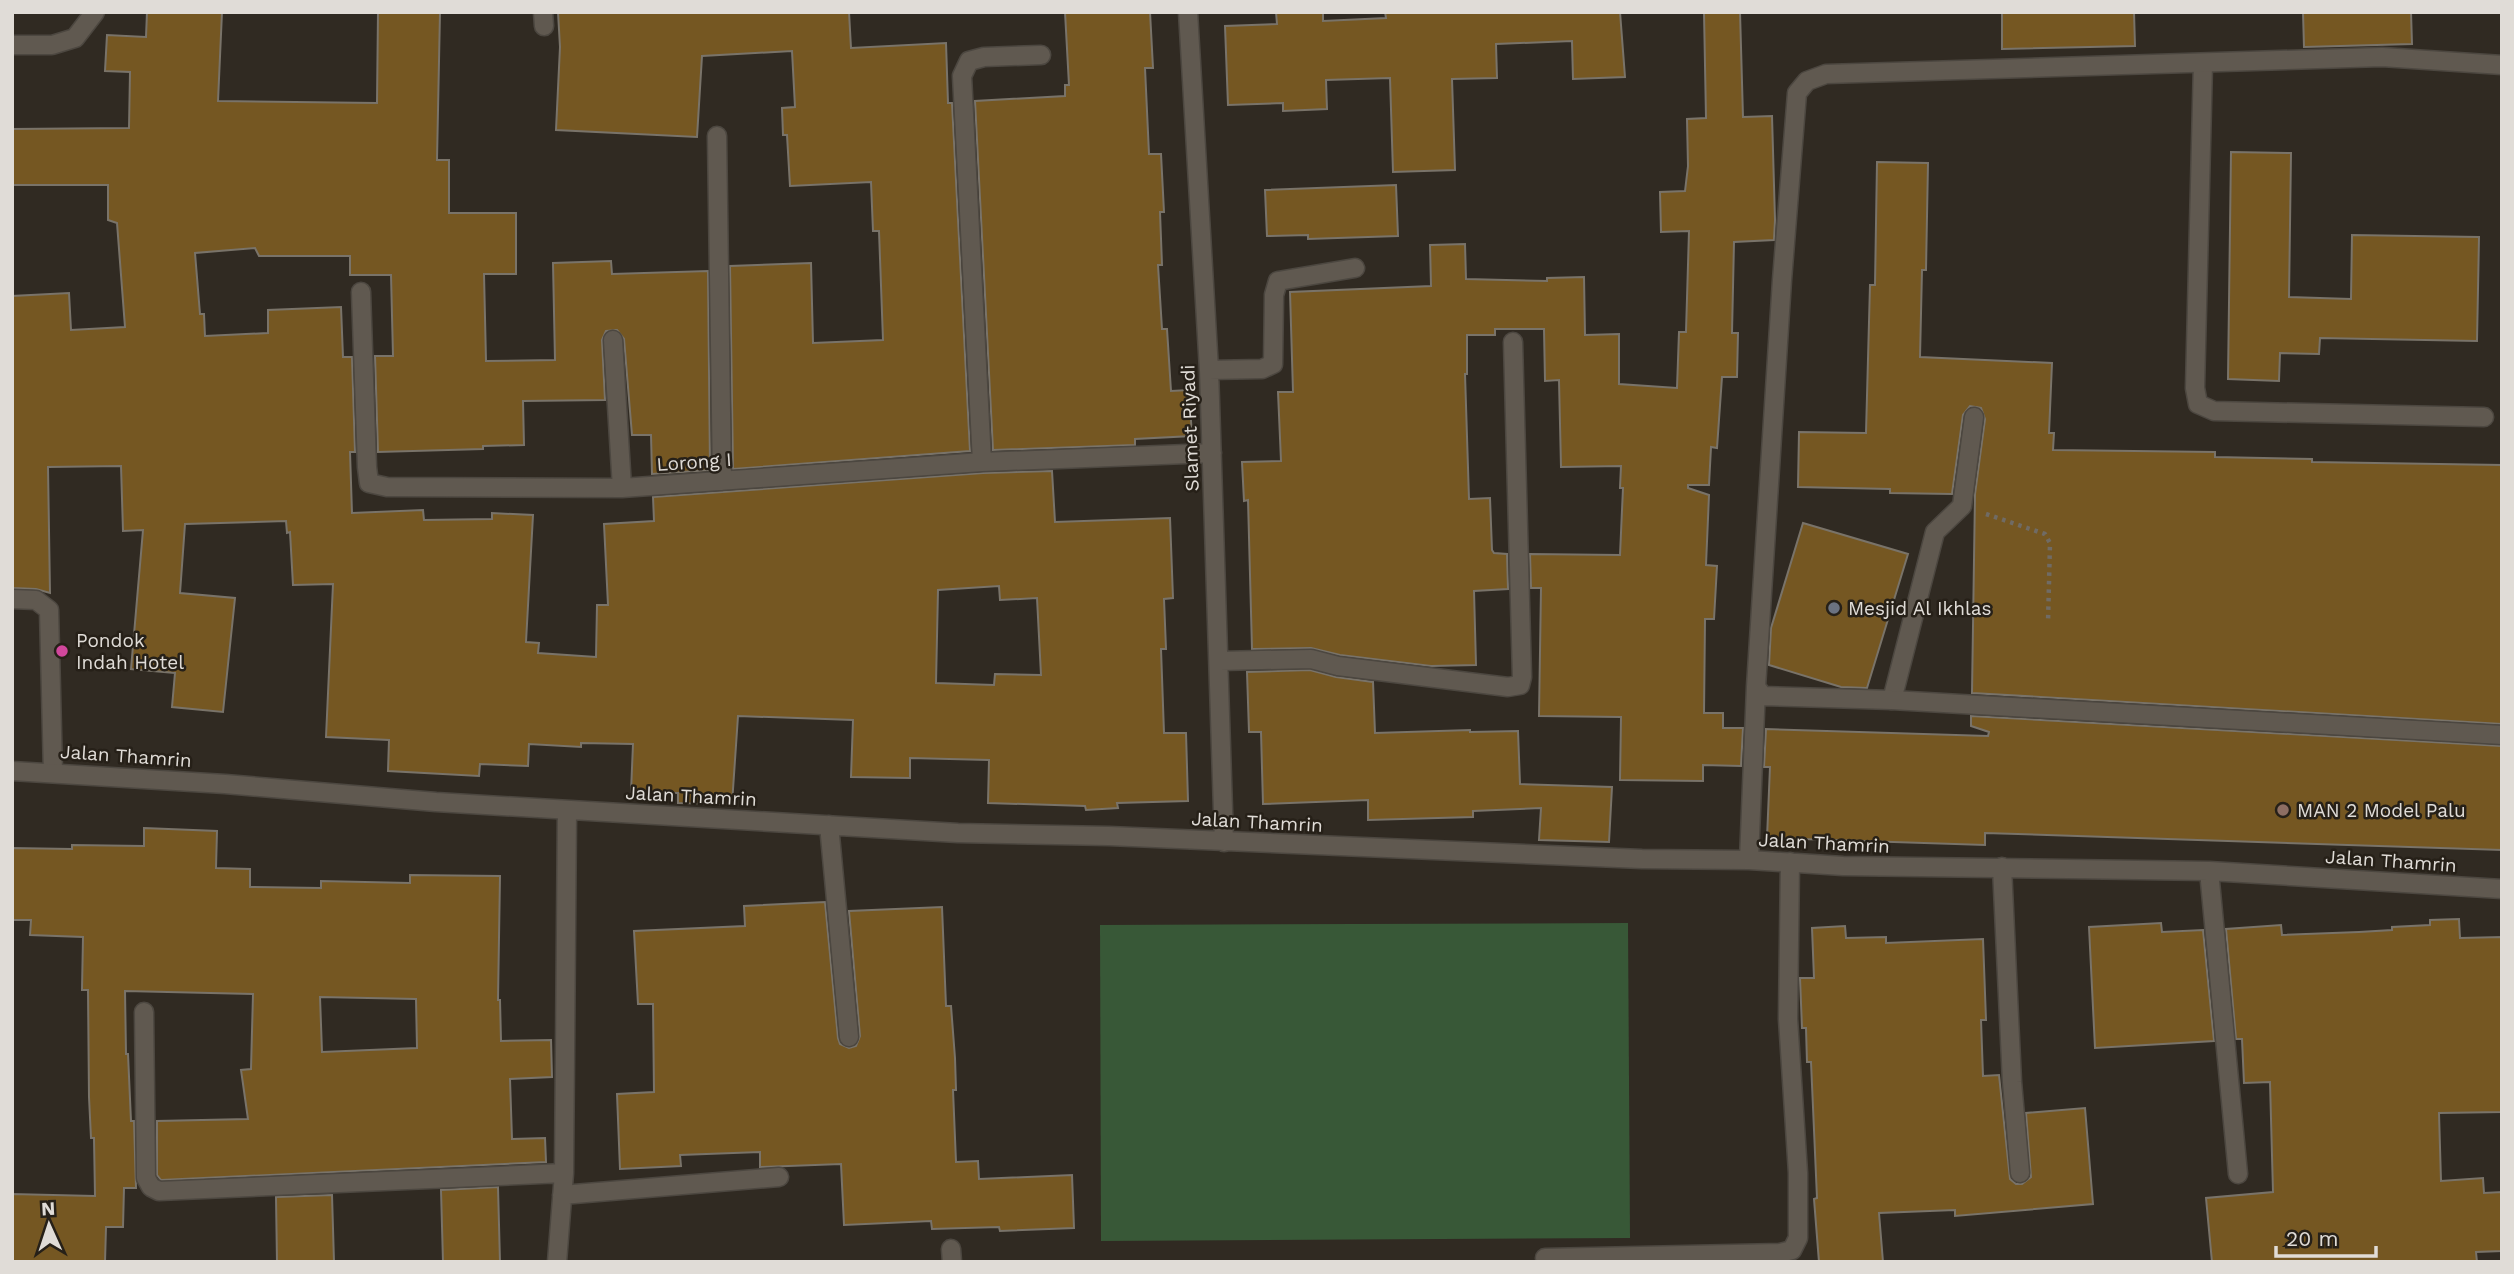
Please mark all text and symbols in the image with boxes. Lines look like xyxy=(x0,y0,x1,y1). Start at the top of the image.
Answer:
street label: Slamet Riyadi xyxy=(1176,364,1204,492)
street label: Lorong I xyxy=(656,448,732,476)
place label: Mesjid Al Ikhlas xyxy=(1848,597,1992,620)
marker: Mesjid Al Ikhlas xyxy=(1826,600,1842,616)
place label: Pondok Indah Hotel xyxy=(76,629,184,674)
marker: Pondok Indah Hotel xyxy=(54,643,70,659)
street label: Jalan Thamrin xyxy=(59,740,193,772)
street label: Jalan Thamrin xyxy=(625,781,757,811)
place label: MAN 2 Model Palu xyxy=(2297,799,2466,822)
marker: MAN 2 Model Palu xyxy=(2275,802,2291,818)
street label: Jalan Thamrin xyxy=(1191,807,1323,837)
street label: Jalan Thamrin xyxy=(1758,828,1890,858)
street label: Jalan Thamrin xyxy=(2324,845,2458,877)
north arrow xyxy=(14,1190,84,1260)
text: N xyxy=(40,1197,56,1220)
scale bar xyxy=(2276,1214,2376,1258)
text: 20 m xyxy=(2286,1226,2338,1251)

